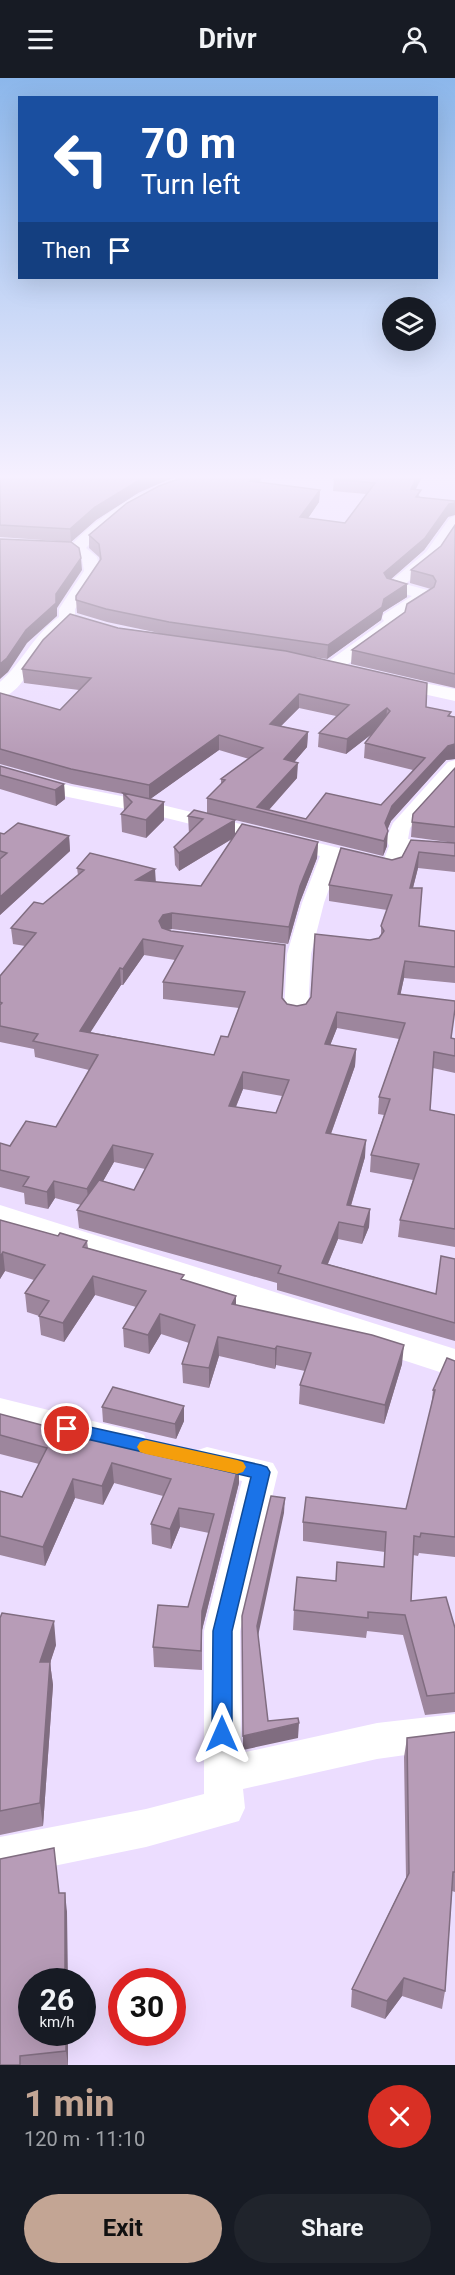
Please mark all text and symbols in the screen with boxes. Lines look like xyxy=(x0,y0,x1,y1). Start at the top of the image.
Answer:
icon: menu xyxy=(24,23,57,56)
text: Drivr xyxy=(198,23,257,55)
icon: person xyxy=(398,23,431,56)
text: 70 m xyxy=(141,119,236,168)
icon: left xyxy=(42,120,120,198)
text: Turn left xyxy=(141,169,241,201)
icon: arrive xyxy=(103,234,136,267)
text: Then xyxy=(42,238,91,263)
map controls xyxy=(382,297,436,351)
button: layers xyxy=(382,297,436,351)
pin xyxy=(41,1403,92,1454)
icon: arrive xyxy=(50,1412,83,1445)
position arrow xyxy=(190,1702,254,1766)
speed limit sign: 30 xyxy=(108,1968,186,2046)
text: 26 xyxy=(40,1982,74,2017)
text: km/h xyxy=(39,2013,75,2031)
text: 1 min xyxy=(24,2083,115,2125)
button: close xyxy=(368,2085,431,2148)
text: 120 m · 11:10 xyxy=(24,2127,145,2151)
button: Exit xyxy=(24,2194,222,2263)
button: Share xyxy=(234,2194,431,2263)

